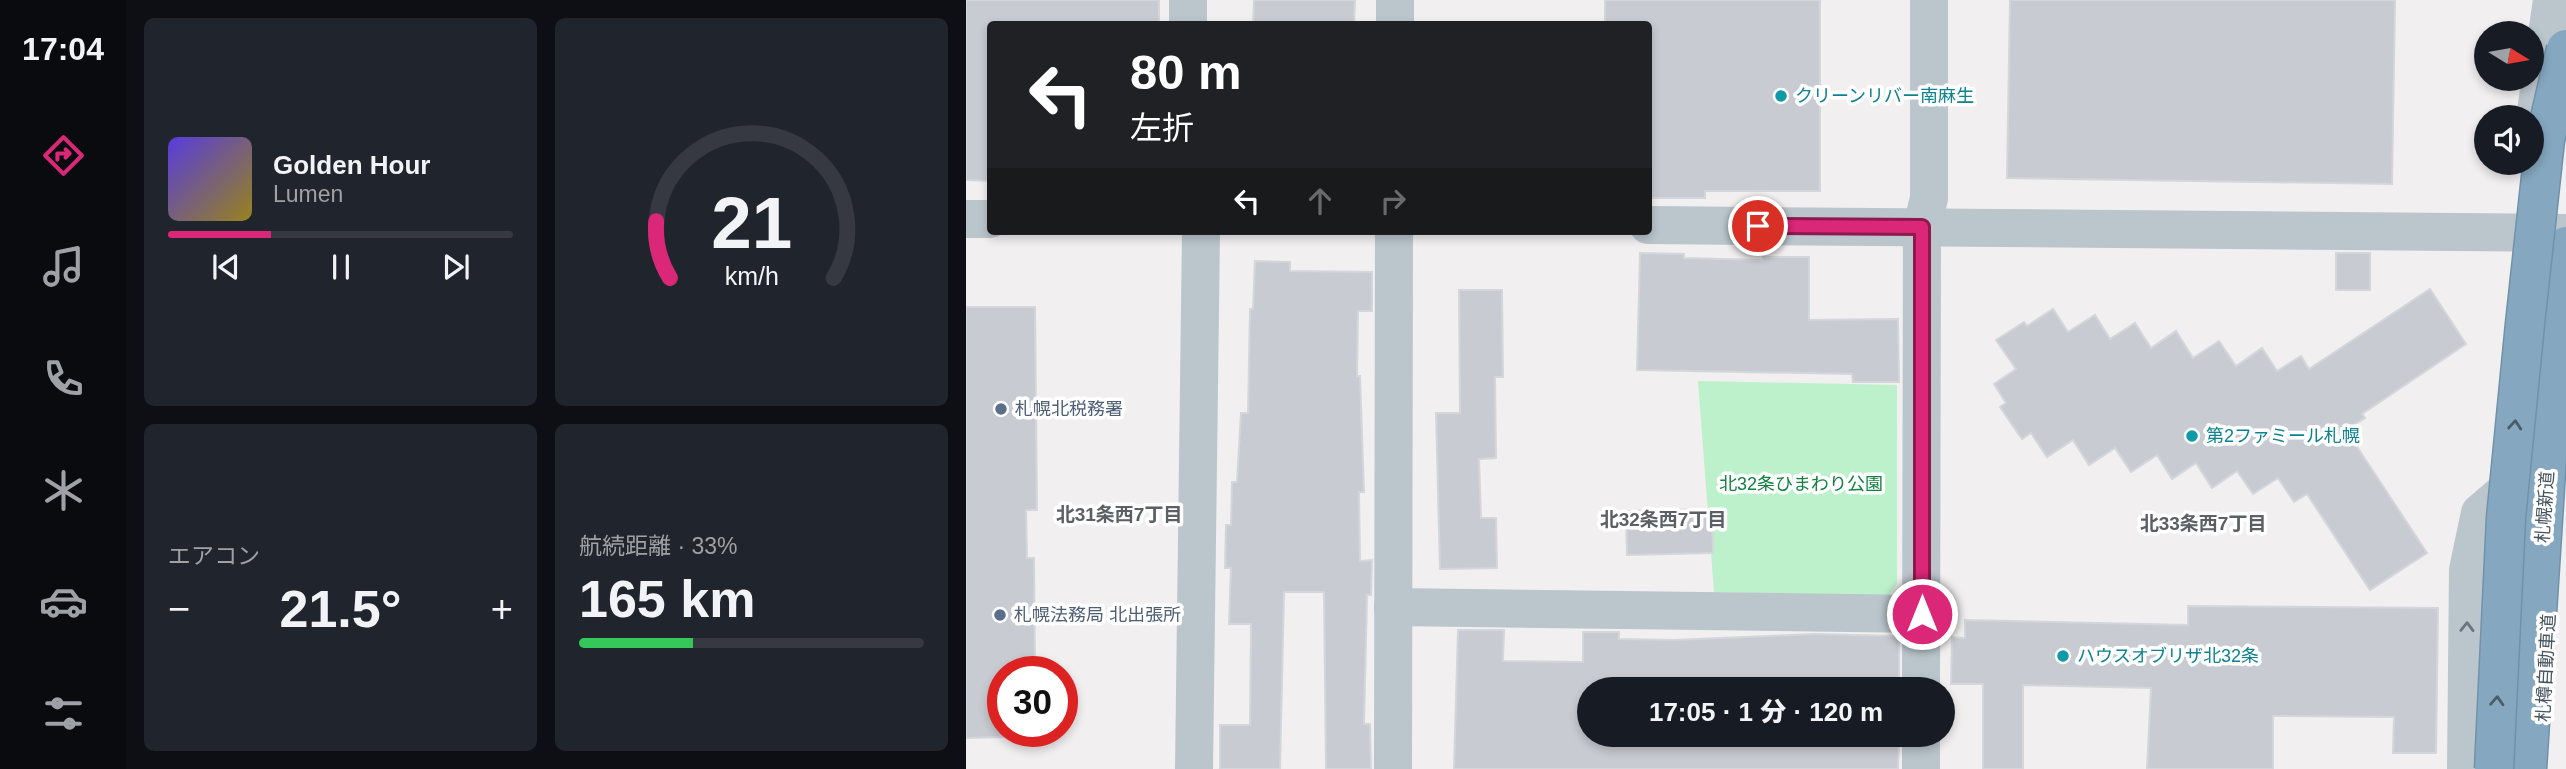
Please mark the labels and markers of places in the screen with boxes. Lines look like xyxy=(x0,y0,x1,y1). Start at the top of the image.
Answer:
place label: クリーンリバー南麻生 xyxy=(1795,86,1974,106)
marker: クリーンリバー南麻生 xyxy=(1773,88,1789,104)
pin xyxy=(1728,196,1788,256)
place label: 札幌北税務署 xyxy=(1015,399,1123,419)
marker: 札幌北税務署 xyxy=(993,401,1009,417)
place label: 第2ファミール札幌 xyxy=(2206,426,2360,446)
marker: 第2ファミール札幌 xyxy=(2184,428,2200,444)
place label: 札幌法務局 北出張所 xyxy=(1014,605,1181,625)
marker: 札幌法務局 北出張所 xyxy=(992,607,1008,623)
place label: ハウスオブリザ北32条 xyxy=(2077,646,2259,666)
marker: ハウスオブリザ北32条 xyxy=(2055,648,2071,664)

